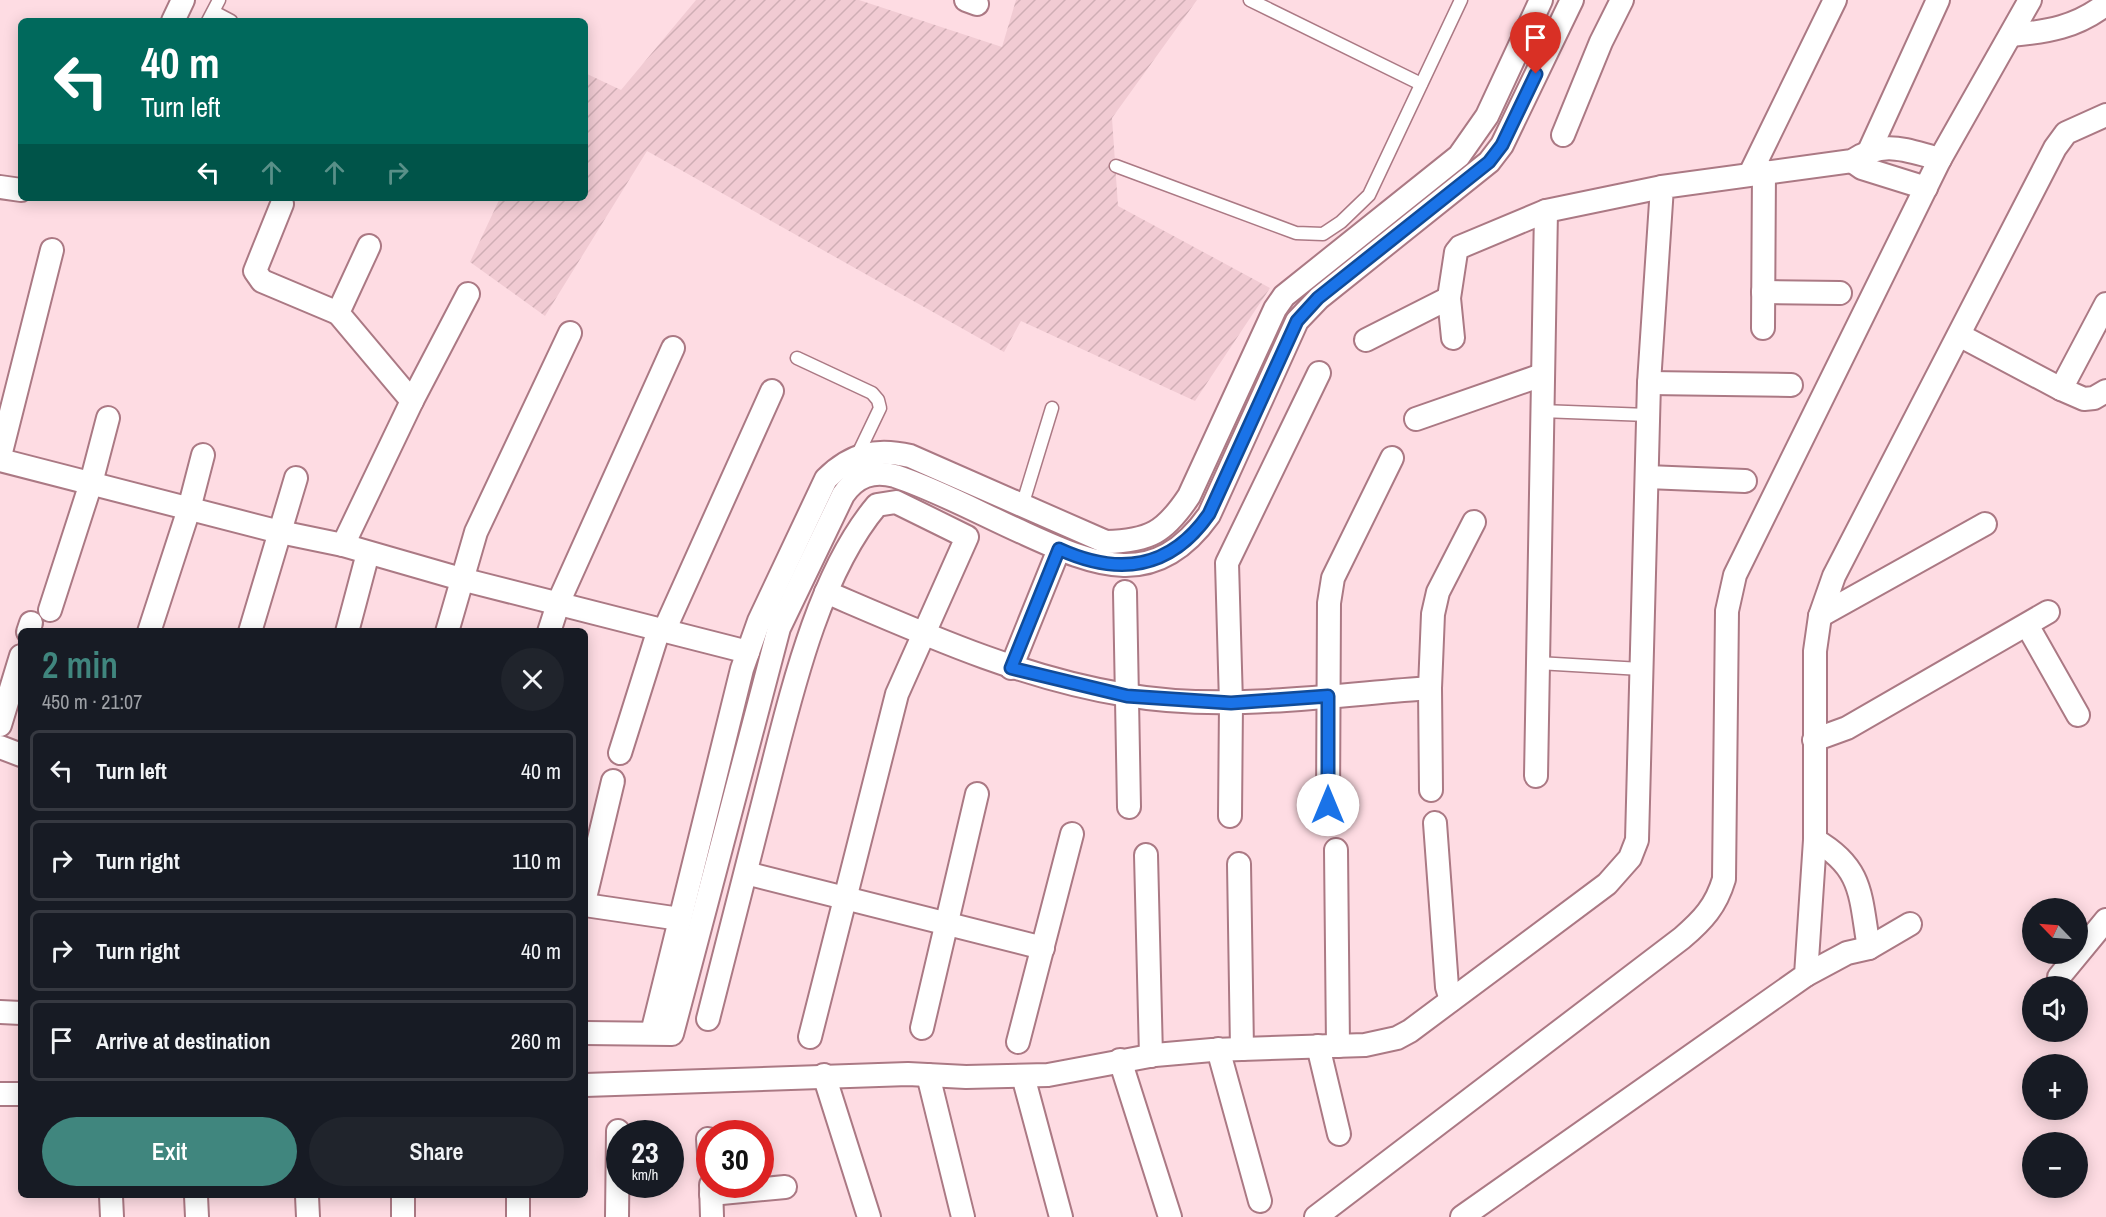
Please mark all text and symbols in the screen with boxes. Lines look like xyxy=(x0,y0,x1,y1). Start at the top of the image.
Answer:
pin xyxy=(1510,12,1561,74)
icon: arrive xyxy=(1519,21,1552,54)
text: 40 m xyxy=(141,35,220,91)
icon: left xyxy=(42,42,120,120)
text: Turn left xyxy=(141,89,220,125)
icon: left xyxy=(192,156,225,189)
icon: ahead xyxy=(255,156,288,189)
icon: ahead xyxy=(318,156,351,189)
icon: right xyxy=(381,156,414,189)
text: 2 min xyxy=(42,641,118,689)
button: close xyxy=(501,648,564,711)
text: 450 m · 21:07 xyxy=(42,688,142,715)
icon: left xyxy=(45,754,78,787)
text: Turn left xyxy=(96,756,167,786)
text: 40 m xyxy=(521,756,561,786)
position arrow xyxy=(1296,773,1360,837)
icon: right xyxy=(45,844,78,877)
text: Turn right xyxy=(96,846,180,876)
text: 110 m xyxy=(512,846,561,876)
north arrow xyxy=(2022,898,2088,964)
map controls xyxy=(2022,898,2088,1198)
icon: right xyxy=(45,934,78,967)
text: Turn right xyxy=(96,936,180,966)
text: 40 m xyxy=(521,936,561,966)
button: sound xyxy=(2022,976,2088,1042)
icon: arrive xyxy=(45,1024,78,1057)
text: Arrive at destination xyxy=(96,1026,270,1056)
text: 260 m xyxy=(511,1026,561,1056)
button: + xyxy=(2022,1054,2088,1120)
button: Exit xyxy=(42,1117,297,1186)
button: Share xyxy=(309,1117,564,1186)
speed limit sign: 30 xyxy=(696,1120,774,1198)
text: 23 xyxy=(631,1132,659,1172)
button: − xyxy=(2022,1132,2088,1198)
text: km/h xyxy=(632,1164,658,1185)

